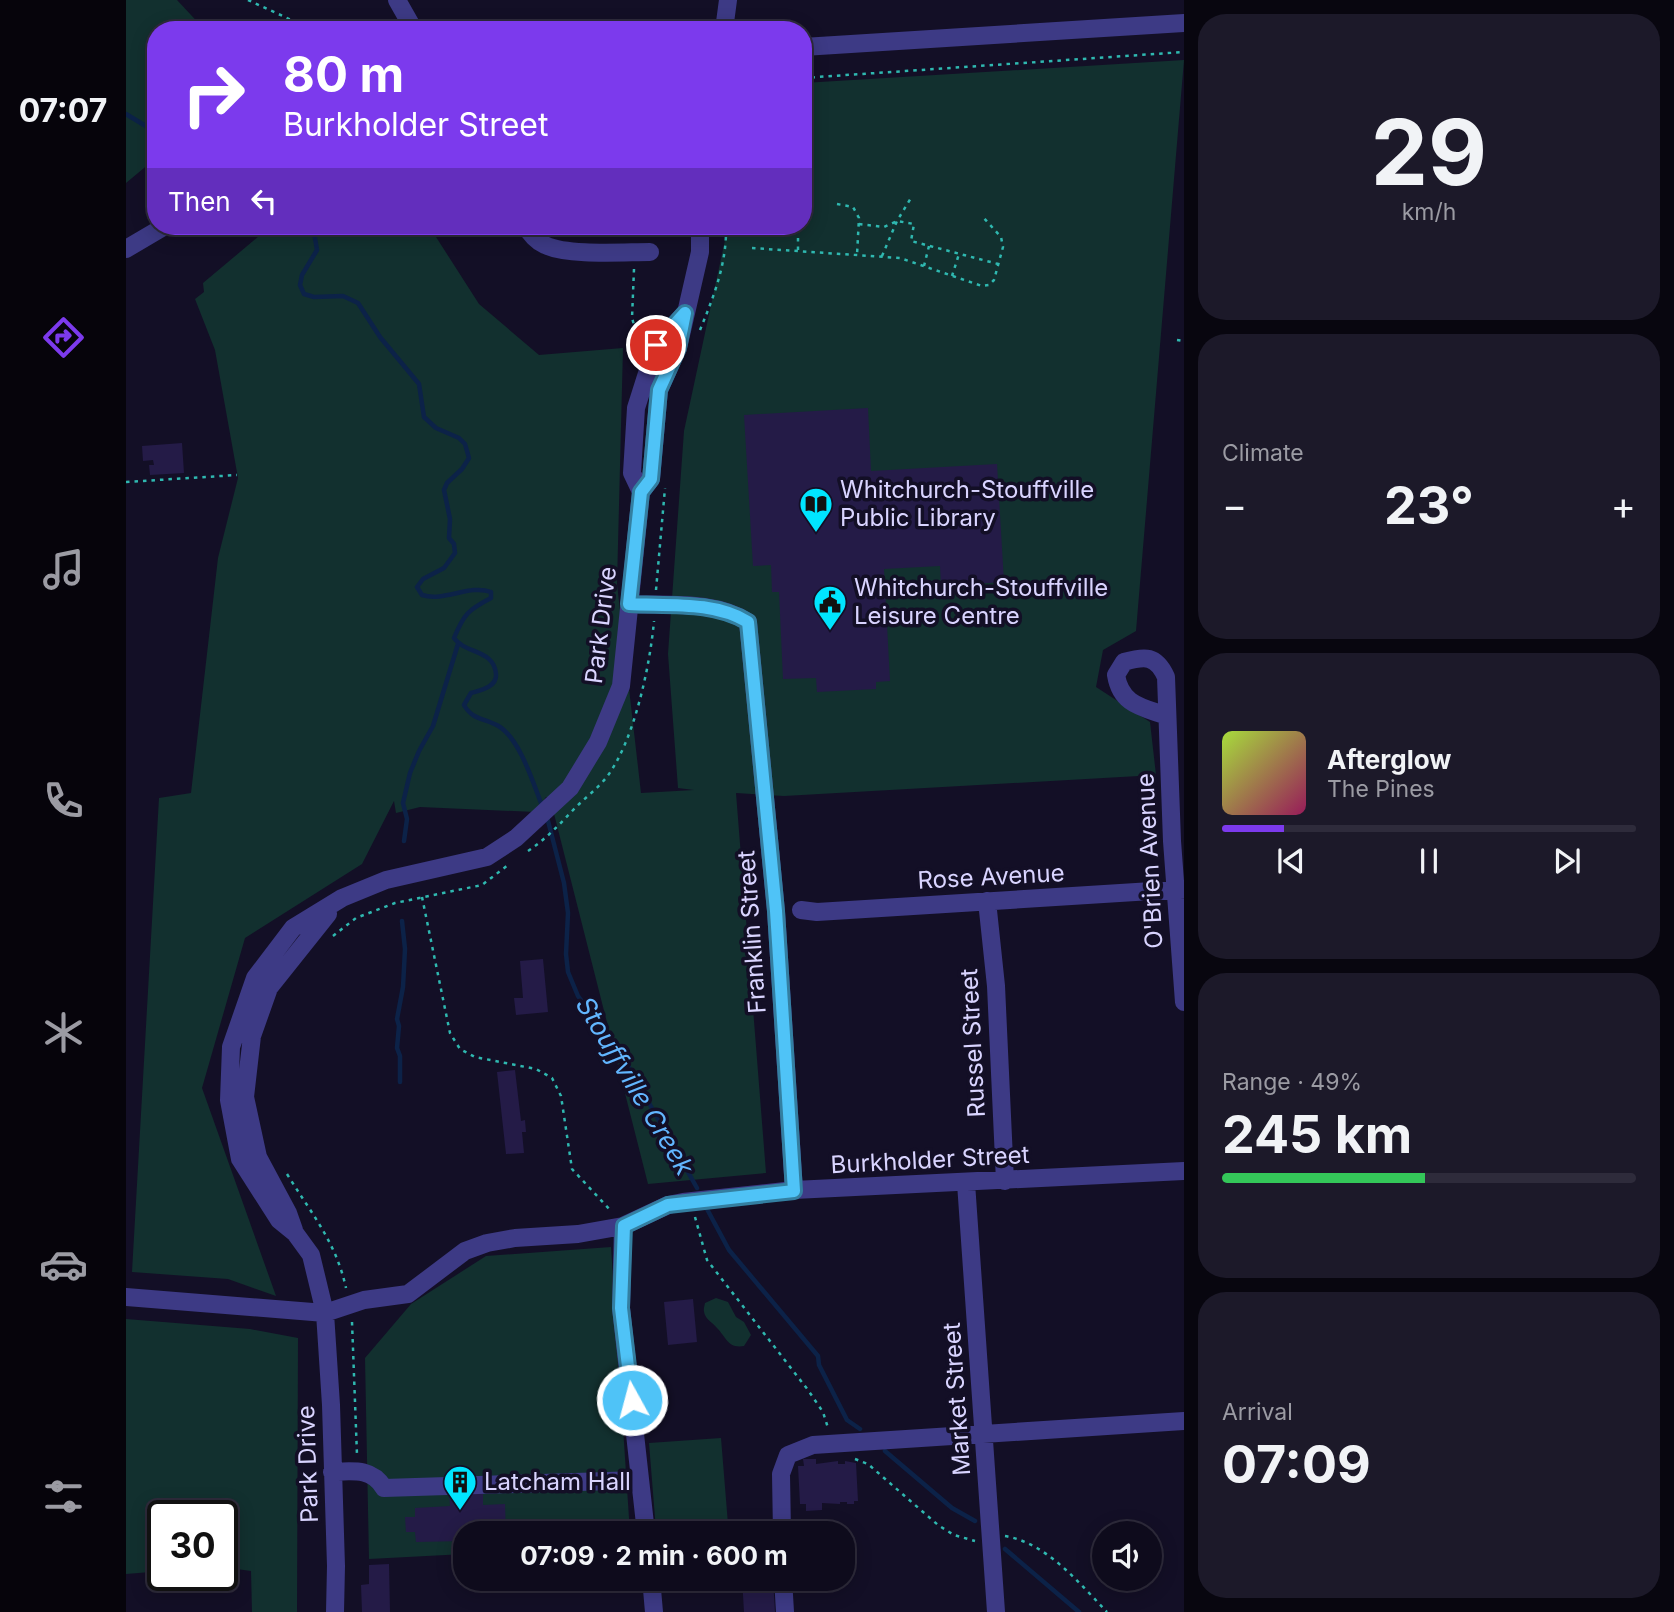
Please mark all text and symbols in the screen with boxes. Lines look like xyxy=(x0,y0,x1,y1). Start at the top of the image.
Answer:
text: 80 m xyxy=(283,45,404,104)
icon: right xyxy=(168,49,259,140)
text: 07:07 xyxy=(19,91,107,130)
text: 29 xyxy=(1371,97,1487,207)
text: Burkholder Street xyxy=(283,105,548,144)
icon: left xyxy=(245,182,283,220)
text: Then xyxy=(168,186,231,217)
text: km/h xyxy=(1402,198,1456,226)
icon: directions xyxy=(39,313,88,362)
pin xyxy=(626,315,686,375)
icon: arrive xyxy=(637,326,675,364)
text: Climate xyxy=(1222,439,1304,467)
text: 23° xyxy=(1384,474,1474,537)
place label: Whitchurch-Stouffville Public Library xyxy=(840,475,1094,532)
text: − xyxy=(1222,482,1247,528)
text: + xyxy=(1611,482,1636,528)
library icon: Whitchurch-Stouffville Public Library xyxy=(797,485,835,534)
icon: music xyxy=(39,545,88,594)
street label: Park Drive xyxy=(579,565,622,685)
place label: Whitchurch-Stouffville Leisure Centre xyxy=(854,573,1108,630)
public building icon: Whitchurch-Stouffville Leisure Centre xyxy=(811,583,849,632)
text: Afterglow xyxy=(1327,744,1451,775)
street label: O'Brien Avenue xyxy=(1130,773,1169,950)
text: The Pines xyxy=(1327,775,1435,803)
icon: phone xyxy=(39,776,88,825)
icon: previous xyxy=(1272,842,1310,880)
icon: pause xyxy=(1410,842,1448,880)
icon: next xyxy=(1548,842,1586,880)
street label: Franklin Street xyxy=(731,849,772,1015)
street label: Rose Avenue xyxy=(917,858,1065,895)
street label: Russel Street xyxy=(954,968,991,1118)
water label: Stouffville Creek xyxy=(570,991,701,1181)
icon: climate xyxy=(39,1008,88,1057)
text: Range · 49% xyxy=(1222,1068,1362,1096)
text: 245 km xyxy=(1222,1103,1412,1166)
street label: Burkholder Street xyxy=(830,1140,1030,1179)
icon: car xyxy=(39,1240,88,1289)
street label: Market Street xyxy=(937,1321,976,1477)
position arrow xyxy=(595,1363,669,1437)
text: Arrival xyxy=(1222,1398,1293,1426)
street label: Park Drive xyxy=(291,1405,324,1523)
text: 07:09 xyxy=(1222,1433,1371,1496)
building icon: Latcham Hall xyxy=(441,1463,479,1512)
place label: Latcham Hall xyxy=(484,1467,631,1496)
icon: filters xyxy=(39,1472,88,1521)
speed limit sign: 30 xyxy=(147,1500,238,1591)
map controls xyxy=(1092,1521,1162,1591)
button: sound xyxy=(1092,1521,1162,1591)
text: 07:09 · 2 min · 600 m xyxy=(520,1540,788,1571)

